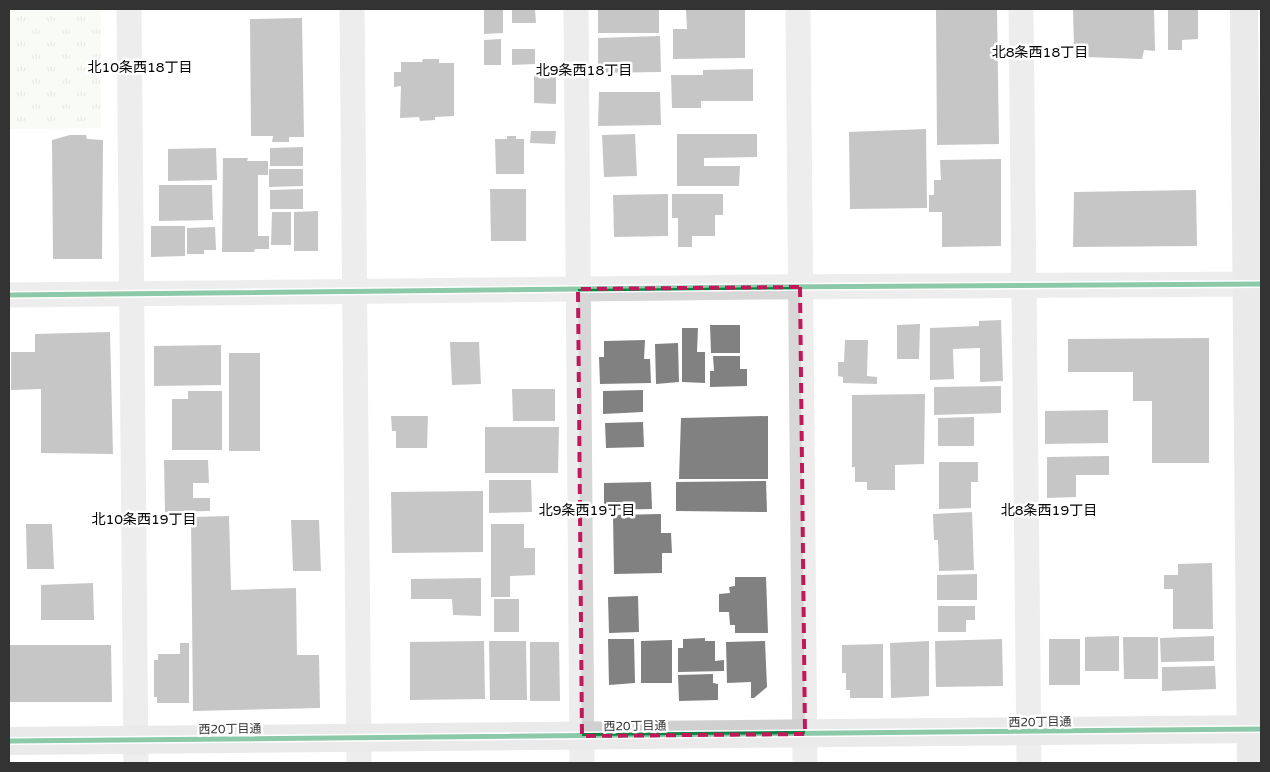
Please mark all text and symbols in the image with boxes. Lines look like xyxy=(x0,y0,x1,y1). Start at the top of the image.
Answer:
district label: 北8条西18丁目 xyxy=(992,44,1088,61)
district label: 北10条西18丁目 xyxy=(87,59,193,76)
district label: 北9条西18丁目 xyxy=(536,62,632,79)
district label: 北9条西19丁目 xyxy=(539,502,635,519)
district label: 北8条西19丁目 xyxy=(1001,502,1097,519)
district label: 北10条西19丁目 xyxy=(91,511,197,528)
street label: 西20丁目通 xyxy=(1008,714,1072,730)
street label: 西20丁目通 xyxy=(603,718,667,734)
street label: 西20丁目通 xyxy=(198,721,262,737)

